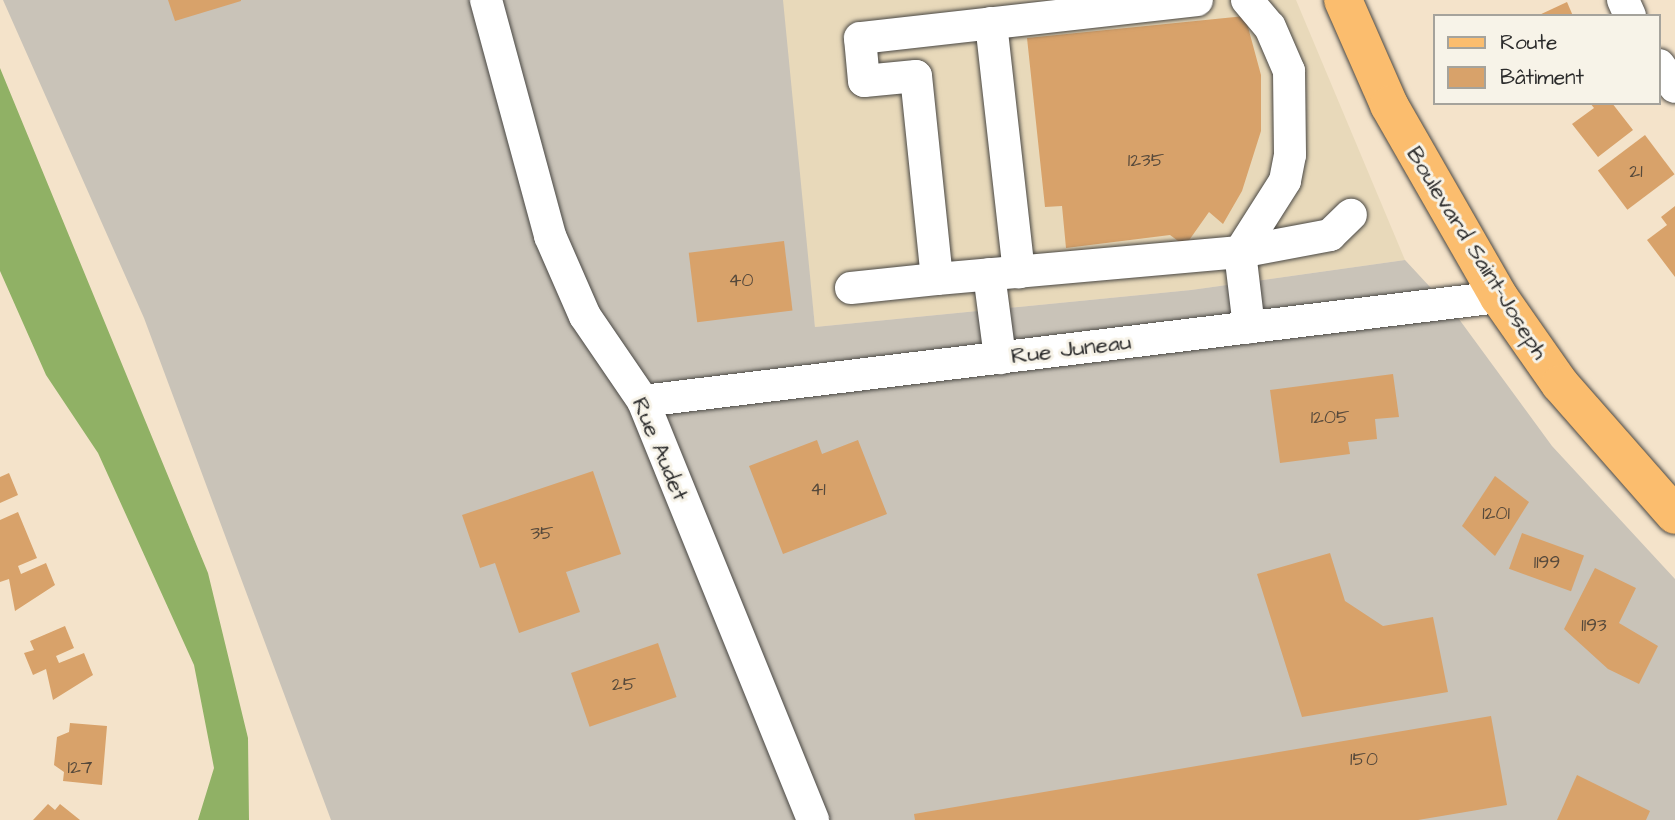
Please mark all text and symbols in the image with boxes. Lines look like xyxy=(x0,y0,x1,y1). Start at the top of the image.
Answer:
legend xyxy=(1434,14,1661,105)
text: Route xyxy=(1500,28,1557,57)
text: Bâtiment xyxy=(1500,63,1584,92)
street label: Boulevard Saint-Joseph xyxy=(1400,142,1554,364)
house number: 1235 xyxy=(1128,150,1164,172)
house number: 21 xyxy=(1629,161,1643,183)
house number: 40 xyxy=(729,270,753,292)
street label: Rue Juneau xyxy=(1009,328,1133,370)
street label: Rue Audet xyxy=(626,393,694,505)
house number: 1205 xyxy=(1311,407,1349,429)
house number: 41 xyxy=(810,479,826,501)
house number: 1201 xyxy=(1482,503,1510,525)
house number: 35 xyxy=(530,523,554,545)
house number: 1199 xyxy=(1534,552,1560,574)
house number: 1193 xyxy=(1581,615,1607,637)
house number: 25 xyxy=(612,674,636,696)
house number: 150 xyxy=(1350,749,1378,771)
house number: 127 xyxy=(68,757,92,779)

